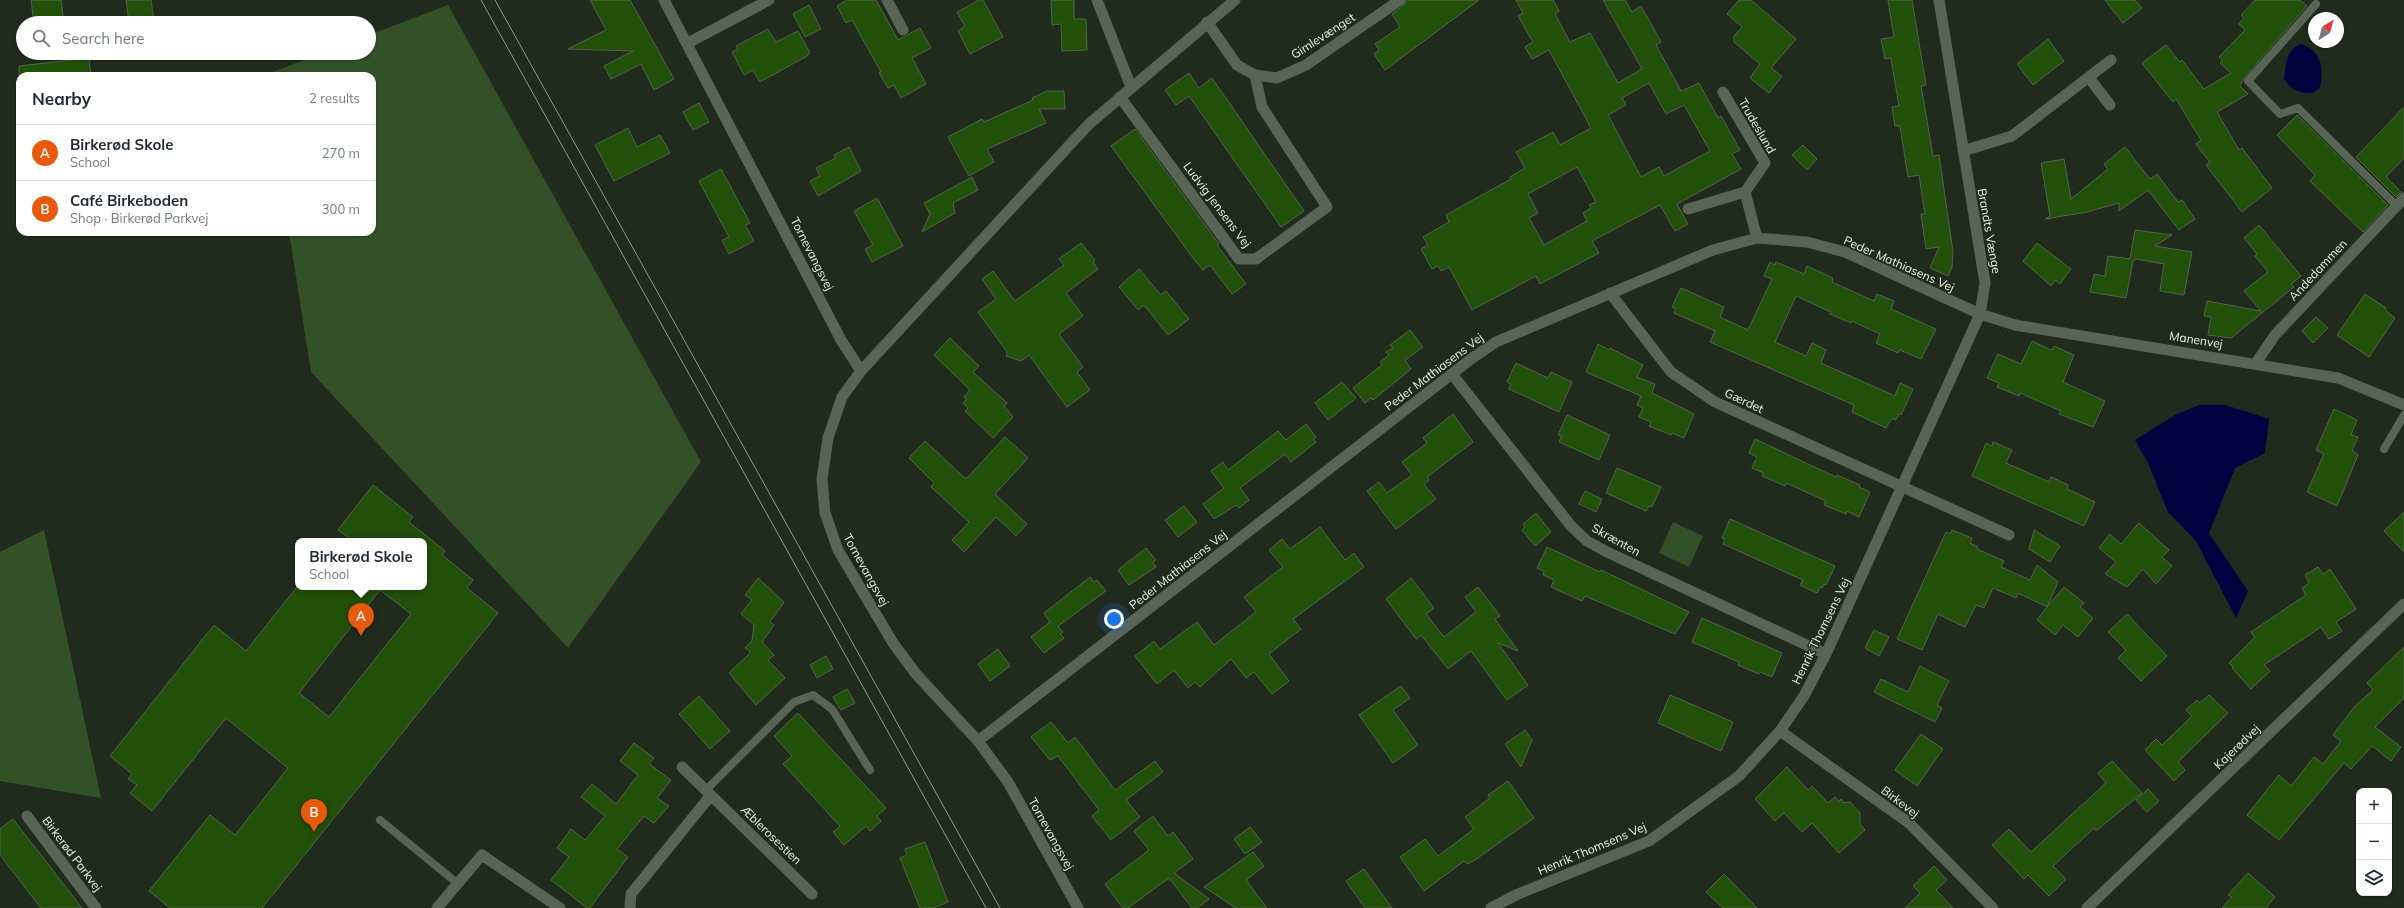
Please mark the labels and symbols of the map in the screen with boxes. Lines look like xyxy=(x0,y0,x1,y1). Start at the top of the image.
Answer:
street label: Gimlevænget xyxy=(1288,9,1358,62)
north arrow xyxy=(2308,12,2344,48)
street label: Trudeslund xyxy=(1736,95,1779,156)
street label: Ludvig Jensens Vej xyxy=(1180,159,1255,251)
street label: Brandts Vænge xyxy=(1975,187,2004,275)
street label: Tornevangsvej xyxy=(788,215,837,293)
street label: Peder Mathiasens Vej xyxy=(1841,232,1957,295)
street label: Andedammen xyxy=(2285,236,2350,304)
street label: Manenvej xyxy=(2168,328,2224,351)
street label: Peder Mathiasens Vej xyxy=(1381,330,1486,414)
street label: Gærdet xyxy=(1722,385,1766,416)
street label: Skrænten xyxy=(1589,520,1643,559)
street label: Peder Mathiasens Vej xyxy=(1126,527,1230,612)
street label: Tornevangsvej xyxy=(840,531,893,609)
street label: Henrik Thomsens Vej xyxy=(1788,575,1853,686)
pin: A xyxy=(348,603,374,636)
your location xyxy=(1104,609,1124,629)
street label: Kajerødvej xyxy=(2211,721,2263,772)
street label: Birkevej xyxy=(1878,783,1922,821)
street label: Tornevangsvej xyxy=(1025,795,1078,873)
pin: B xyxy=(301,799,327,832)
street label: Æblerosestien xyxy=(737,801,805,867)
street label: Birkerød Parkvej xyxy=(39,813,106,894)
street label: Henrik Thomsens Vej xyxy=(1535,819,1649,878)

